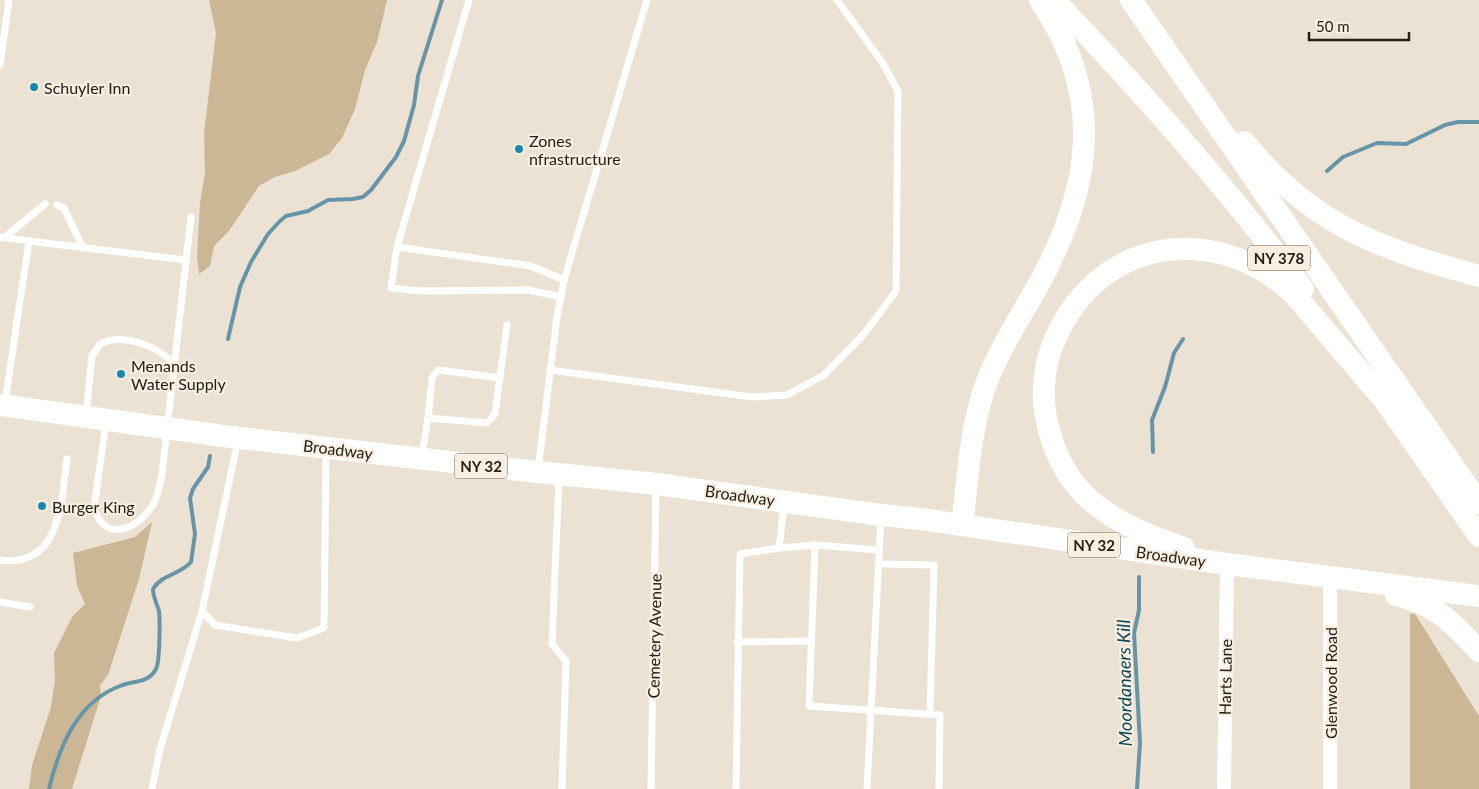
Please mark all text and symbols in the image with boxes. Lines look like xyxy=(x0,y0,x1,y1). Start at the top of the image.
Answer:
scale bar xyxy=(1309,10,1409,42)
text: 50 m xyxy=(1316,17,1350,35)
place label: Schuyler Inn xyxy=(44,78,130,97)
marker: Schuyler Inn xyxy=(28,81,40,93)
place label: Zones nfrastructure xyxy=(529,131,621,168)
marker: Zones nfrastructure xyxy=(513,143,525,155)
road number: NY 378 xyxy=(1248,246,1310,270)
place label: Menands Water Supply xyxy=(131,356,226,393)
marker: Menands Water Supply xyxy=(115,368,127,380)
street label: Broadway xyxy=(302,435,375,463)
road number: NY 32 xyxy=(455,454,507,478)
street label: Broadway xyxy=(704,481,777,509)
place label: Burger King xyxy=(52,497,135,516)
marker: Burger King xyxy=(36,500,48,512)
road number: NY 32 xyxy=(1068,532,1120,558)
street label: Broadway xyxy=(1135,542,1208,570)
street label: Cemetery Avenue xyxy=(643,573,665,699)
water label: Moordanaers Kill xyxy=(1112,619,1136,747)
street label: Glenwood Road xyxy=(1321,627,1340,739)
street label: Harts Lane xyxy=(1215,639,1235,715)

